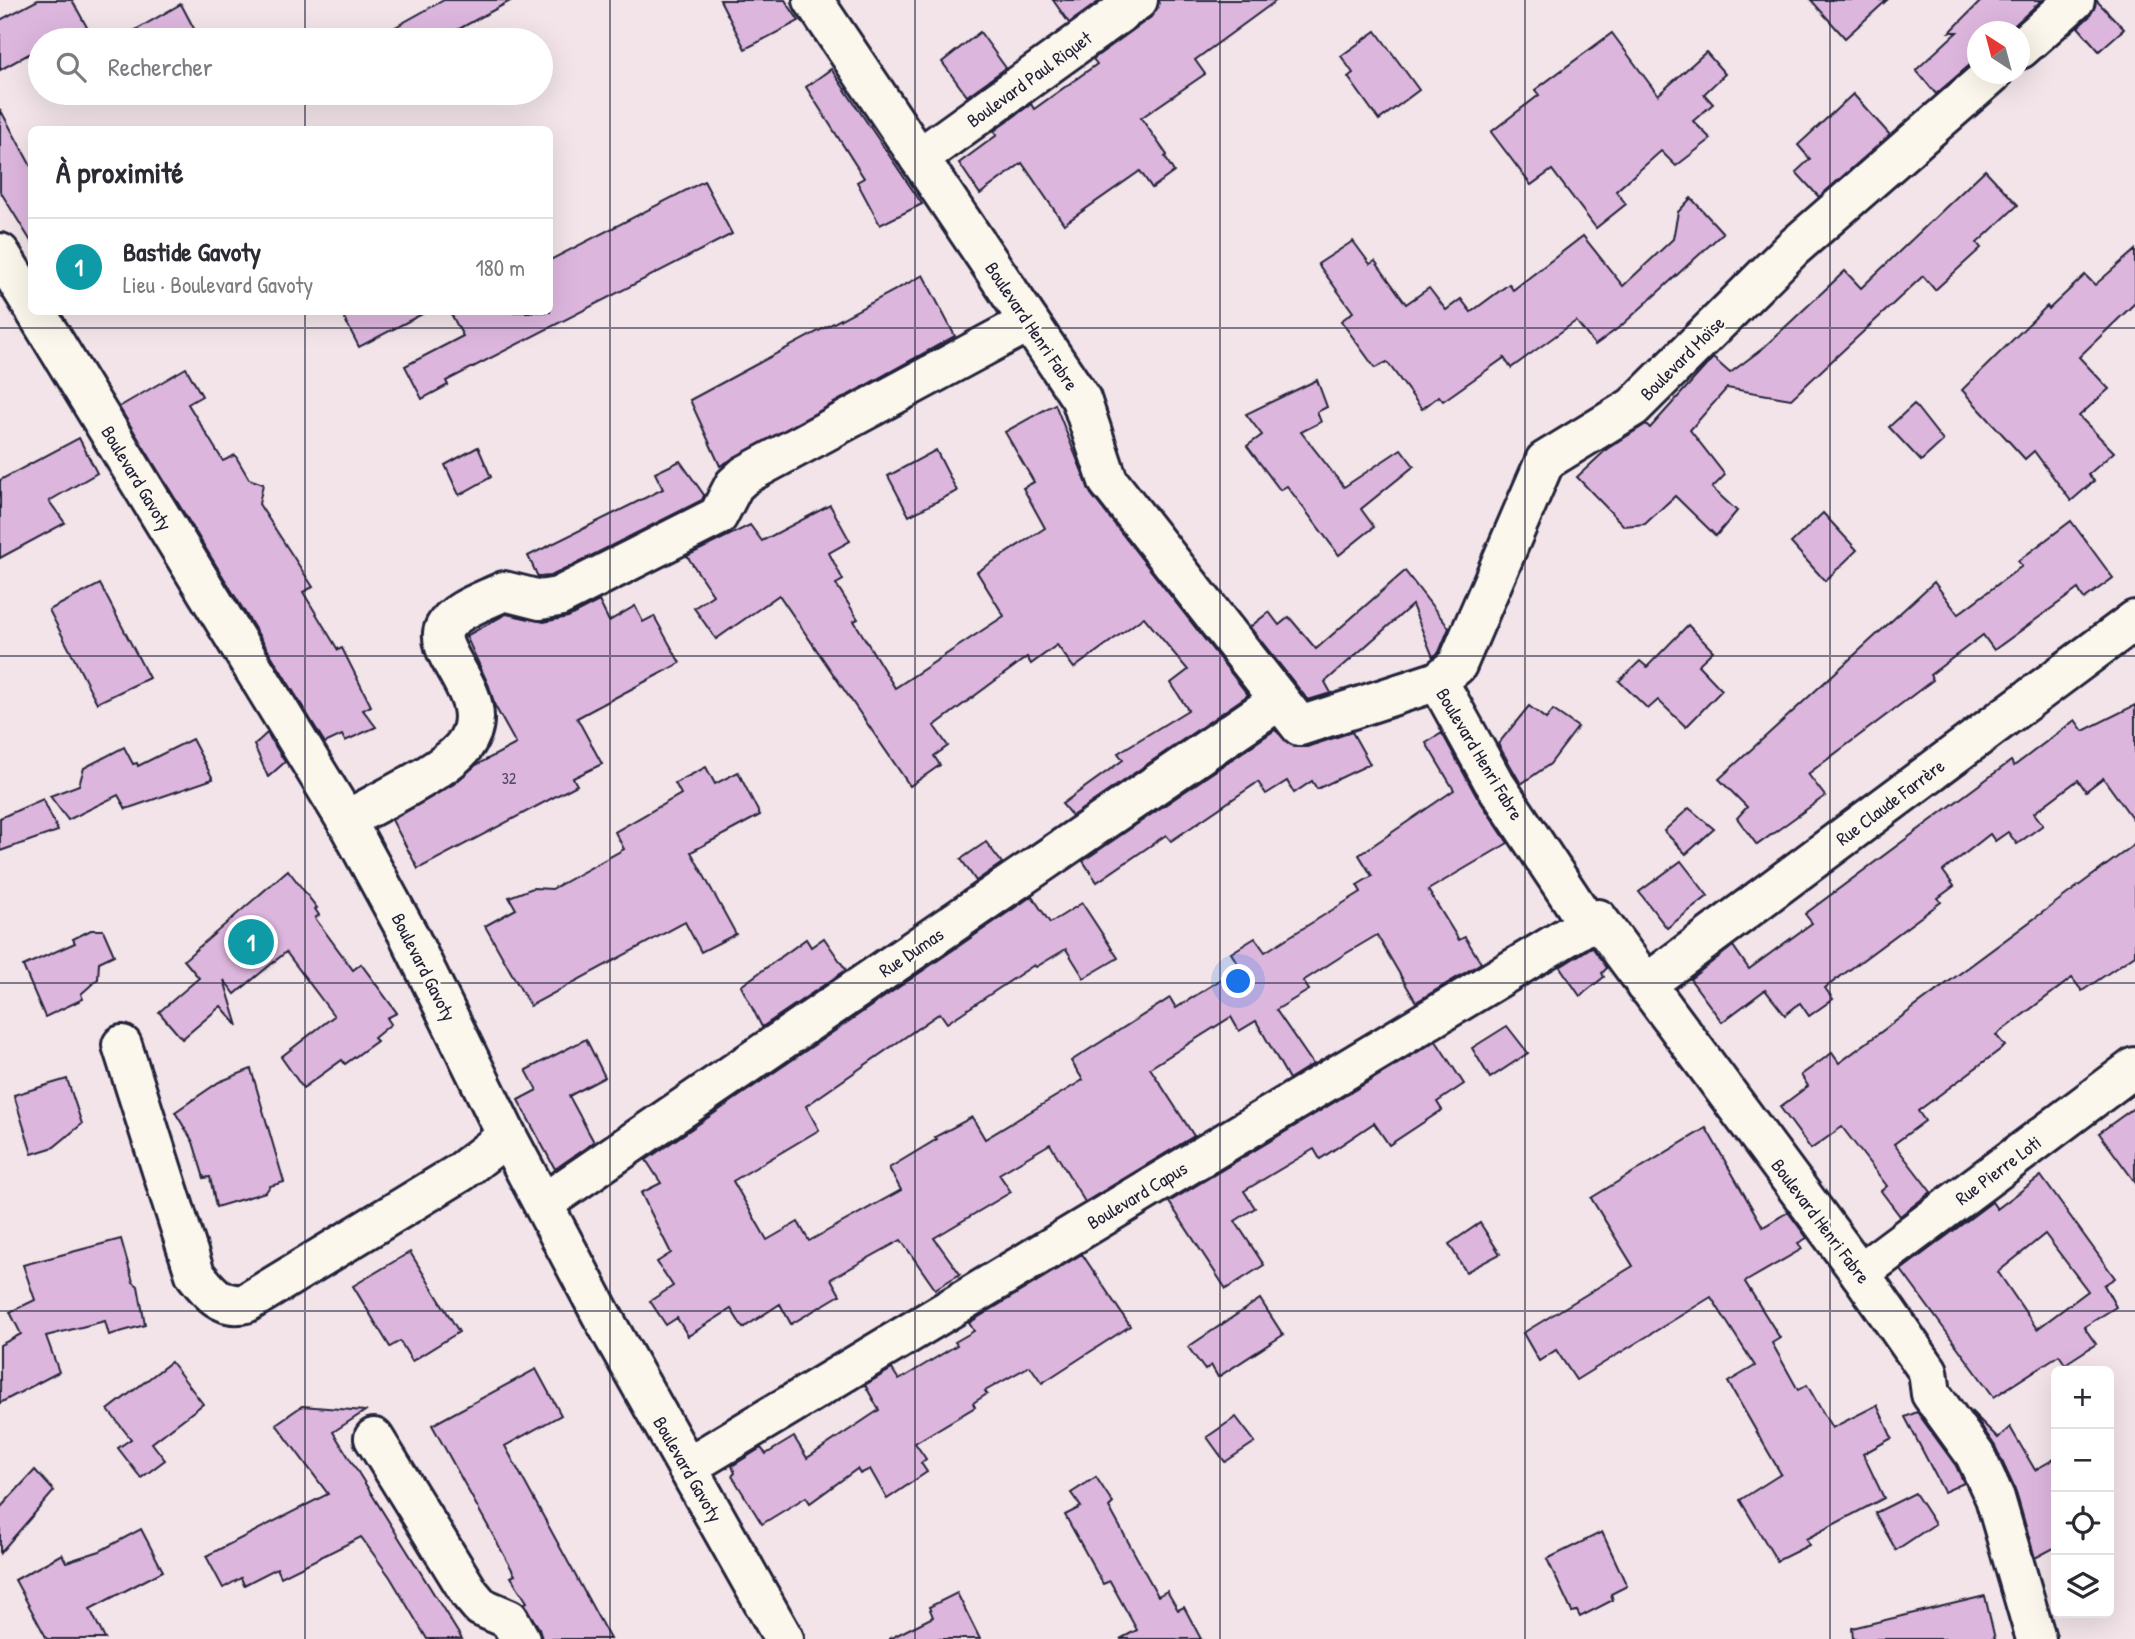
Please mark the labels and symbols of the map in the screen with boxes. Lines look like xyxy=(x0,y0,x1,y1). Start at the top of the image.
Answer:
north arrow xyxy=(1967,21,2030,84)
street label: Boulevard Paul Riquet xyxy=(961,25,1097,133)
street label: Boulevard Henri Fabre xyxy=(979,257,1085,396)
street label: Boulevard Moïse xyxy=(1634,310,1730,406)
street label: Boulevard Gavoty xyxy=(95,421,179,535)
street label: Boulevard Henri Fabre xyxy=(1430,683,1530,825)
street label: Rue Claude Farrère xyxy=(1830,752,1950,851)
house number: 32 xyxy=(502,767,517,789)
street label: Boulevard Gavoty xyxy=(386,909,462,1025)
pin: 1 xyxy=(228,916,274,968)
street label: Rue Dumas xyxy=(874,921,948,983)
your location xyxy=(1221,964,1255,998)
street label: Rue Pierre Loti xyxy=(1950,1129,2046,1211)
street label: Boulevard Henri Fabre xyxy=(1766,1153,1877,1289)
street label: Boulevard Capus xyxy=(1082,1155,1192,1235)
street label: Boulevard Gavoty xyxy=(647,1411,729,1527)

